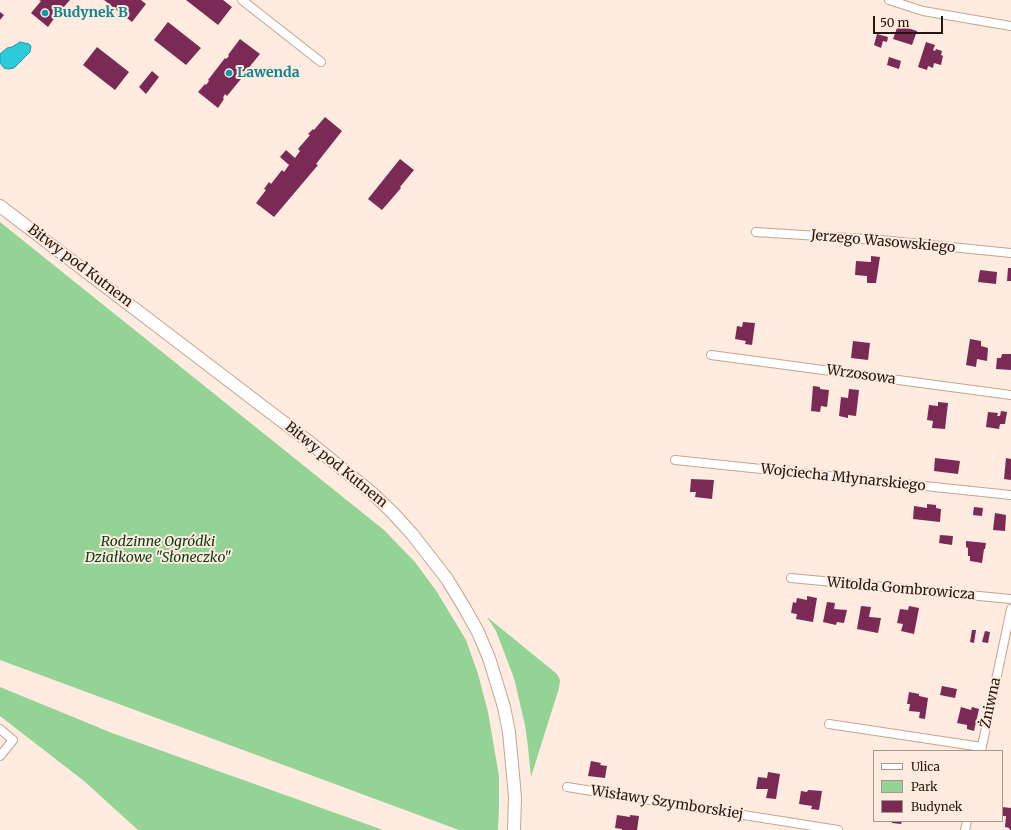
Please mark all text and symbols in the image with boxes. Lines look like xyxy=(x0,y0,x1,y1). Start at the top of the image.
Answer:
place label: Budynek B xyxy=(53,5,128,21)
marker: Budynek B xyxy=(40,8,50,18)
scale bar xyxy=(875,8,945,34)
text: 50 m xyxy=(880,15,909,30)
place label: Lawenda xyxy=(237,65,300,81)
marker: Lawenda xyxy=(224,68,234,78)
street label: Bitwy pod Kutnem xyxy=(24,221,136,311)
street label: Jerzego Wasowskiego xyxy=(810,227,956,257)
street label: Wrzosowa xyxy=(825,362,897,388)
street label: Bitwy pod Kutnem xyxy=(281,419,391,511)
street label: Wojciecha Młynarskiego xyxy=(760,461,926,495)
park label: Rodzinne Ogródki Działkowe "Słoneczko" xyxy=(85,534,231,566)
street label: Witolda Gombrowicza xyxy=(826,574,976,604)
street label: Żniwna xyxy=(977,676,1005,730)
legend xyxy=(873,750,1003,822)
text: Ulica xyxy=(911,759,940,774)
text: Park xyxy=(911,779,938,794)
street label: Wisławy Szymborskiej xyxy=(590,783,744,823)
text: Budynek xyxy=(911,799,962,814)

